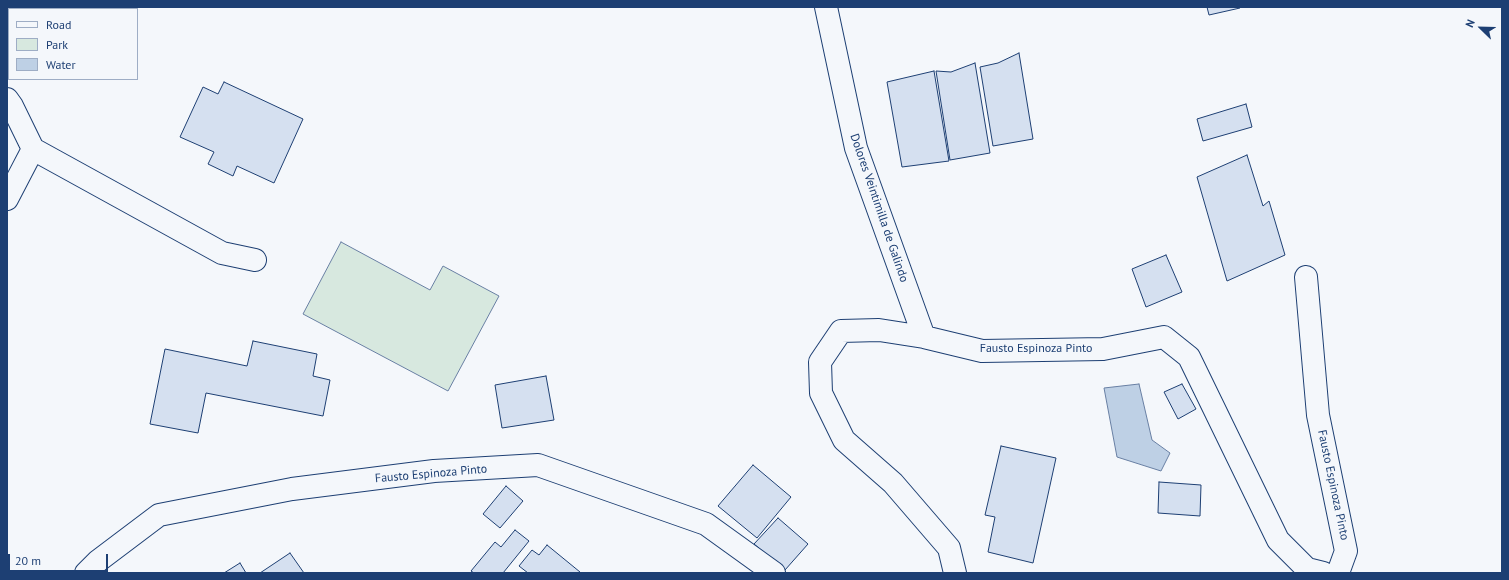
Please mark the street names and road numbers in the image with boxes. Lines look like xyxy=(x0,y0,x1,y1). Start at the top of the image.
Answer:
street label: Dolores Veintimilla de Galindo xyxy=(847,132,911,284)
street label: Fausto Espinoza Pinto xyxy=(980,342,1092,356)
street label: Fausto Espinoza Pinto xyxy=(1314,428,1352,542)
street label: Fausto Espinoza Pinto xyxy=(374,462,488,486)

